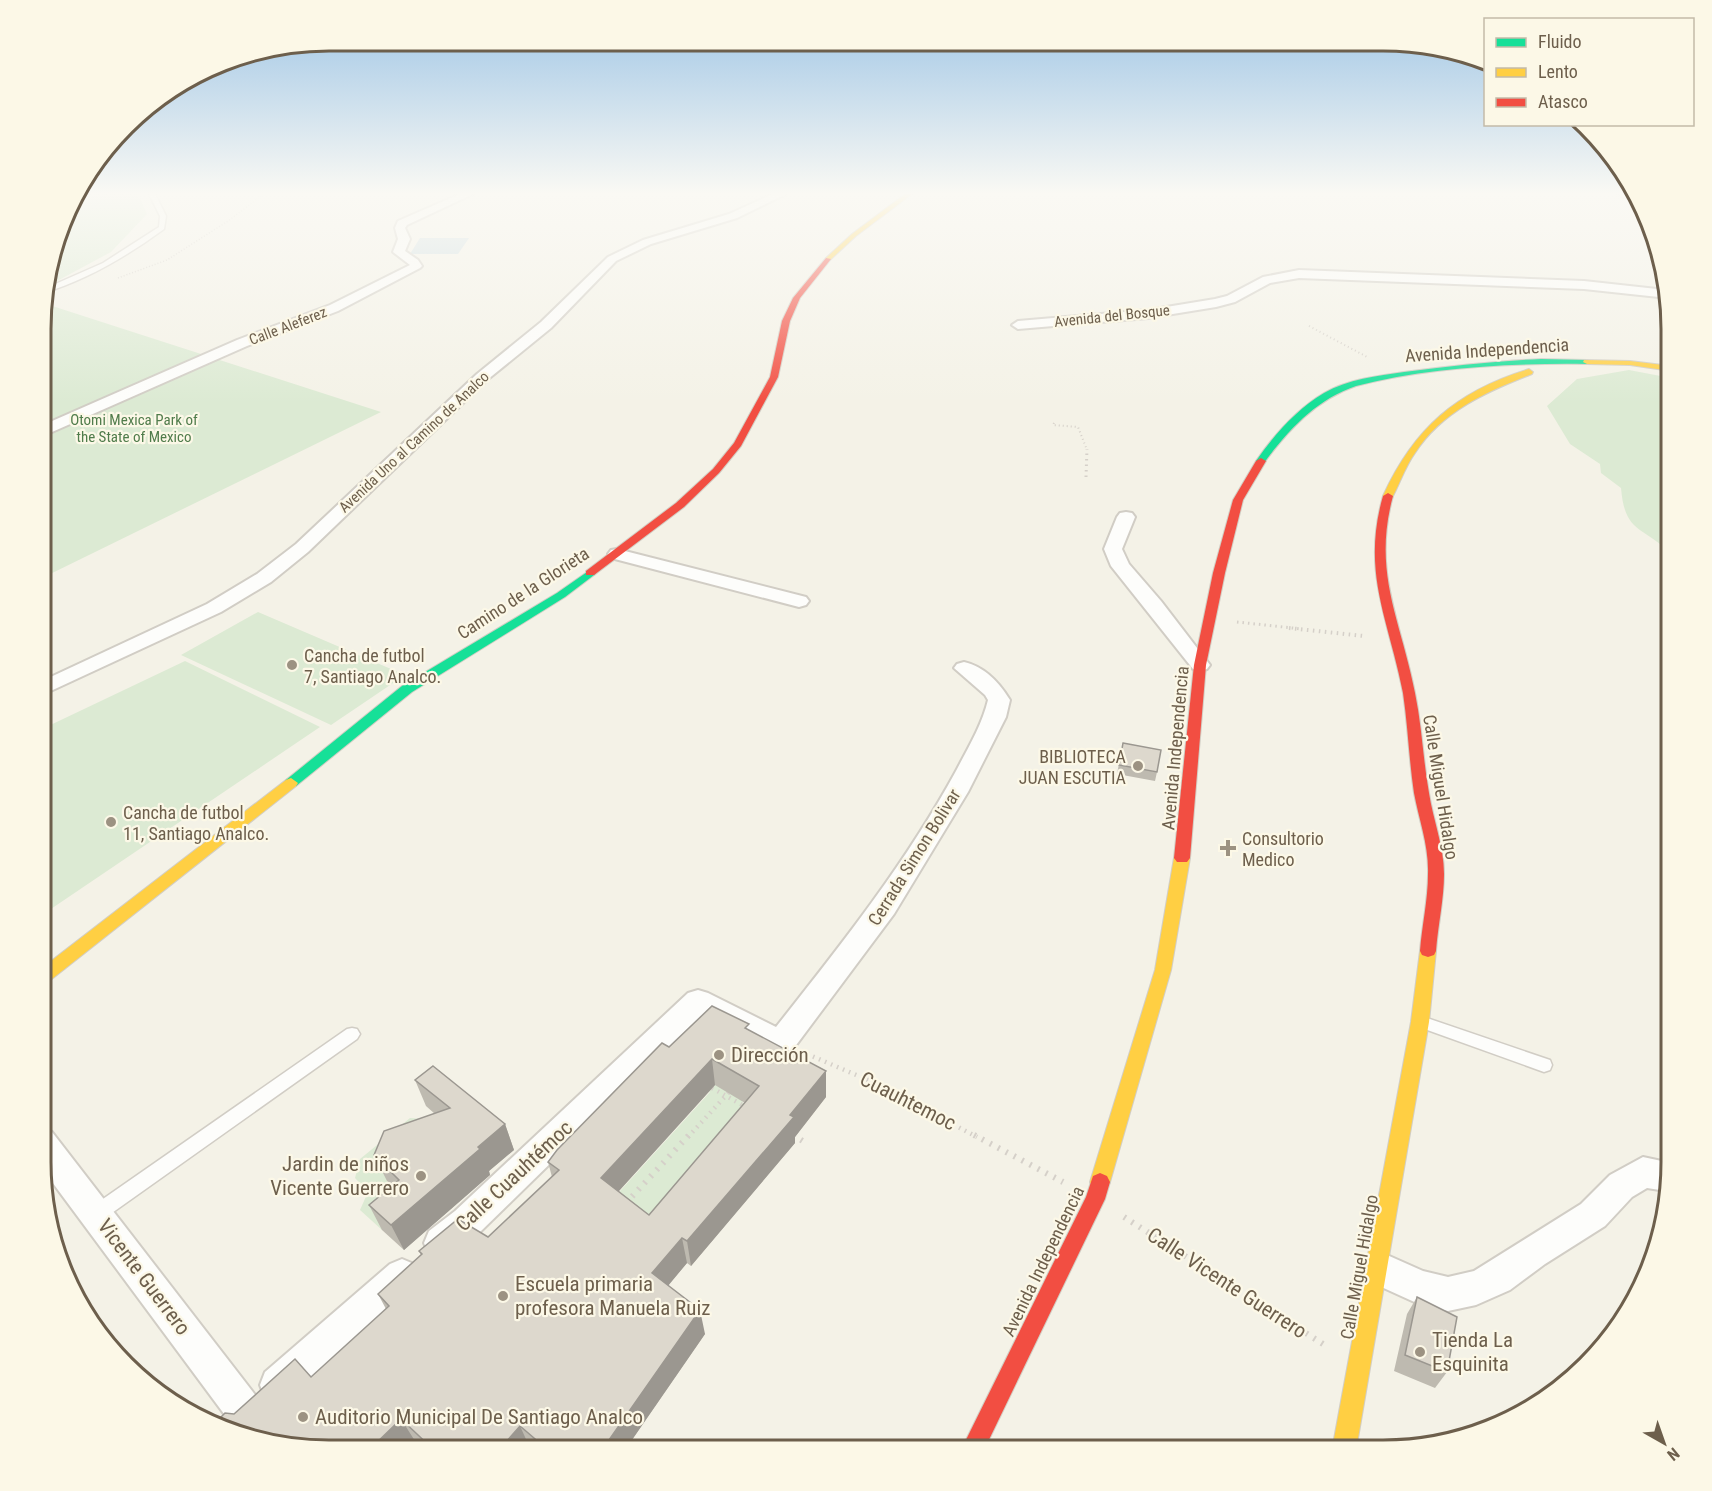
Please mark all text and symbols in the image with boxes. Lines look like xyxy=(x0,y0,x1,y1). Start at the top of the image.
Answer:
legend xyxy=(1484,18,1694,126)
text: Fluido xyxy=(1538,31,1582,52)
text: Lento xyxy=(1538,61,1578,82)
text: Atasco xyxy=(1538,91,1588,112)
street label: Avenida del Bosque xyxy=(1053,301,1171,331)
street label: Calle Aleferez xyxy=(247,303,329,349)
street label: Avenida Independencia xyxy=(1404,334,1570,366)
street label: Avenida Uno al Camino de Analco xyxy=(335,368,493,516)
park label: Otomi Mexica Park of the State of Mexico xyxy=(70,411,198,446)
street label: Camino de la Glorieta xyxy=(453,543,593,643)
place label: Cancha de futbol 7, Santiago Analco. xyxy=(304,645,441,687)
marker: Cancha de futbol 7, Santiago Analco. xyxy=(285,658,299,672)
street label: Avenida Independencia xyxy=(1157,665,1193,831)
street label: Calle Miguel Hidalgo xyxy=(1419,713,1463,861)
place label: BIBLIOTECA JUAN ESCUTIA xyxy=(1019,746,1127,788)
marker: BIBLIOTECA JUAN ESCUTIA xyxy=(1131,759,1145,773)
street label: Cerrada Simon Bolivar xyxy=(863,784,965,929)
place label: Cancha de futbol 11, Santiago Analco. xyxy=(123,802,269,844)
marker: Cancha de futbol 11, Santiago Analco. xyxy=(104,815,118,829)
place label: Consultorio Medico xyxy=(1242,828,1324,870)
marker: Consultorio Medico xyxy=(1219,839,1237,857)
place label: Dirección xyxy=(731,1043,809,1067)
marker: Dirección xyxy=(712,1048,726,1062)
street label: Cuauhtemoc xyxy=(856,1067,960,1135)
street label: Calle Cuauhtémoc xyxy=(451,1116,577,1236)
place label: Jardin de niños Vicente Guerrero xyxy=(270,1152,409,1200)
marker: Jardin de niños Vicente Guerrero xyxy=(414,1169,428,1183)
street label: Avenida Independencia xyxy=(998,1183,1088,1339)
street label: Calle Miguel Hidalgo xyxy=(1336,1193,1382,1341)
street label: Vicente Guerrero xyxy=(93,1214,195,1340)
street label: Calle Vicente Guerrero xyxy=(1143,1223,1311,1343)
place label: Escuela primaria profesora Manuela Ruiz xyxy=(515,1272,710,1320)
marker: Escuela primaria profesora Manuela Ruiz xyxy=(496,1289,510,1303)
place label: Tienda La Esquinita xyxy=(1432,1328,1513,1376)
marker: Tienda La Esquinita xyxy=(1413,1345,1427,1359)
place label: Auditorio Municipal De Santiago Analco xyxy=(315,1405,643,1429)
marker: Auditorio Municipal De Santiago Analco xyxy=(296,1410,310,1424)
north arrow xyxy=(1634,1413,1694,1473)
text: N xyxy=(1663,1444,1683,1465)

